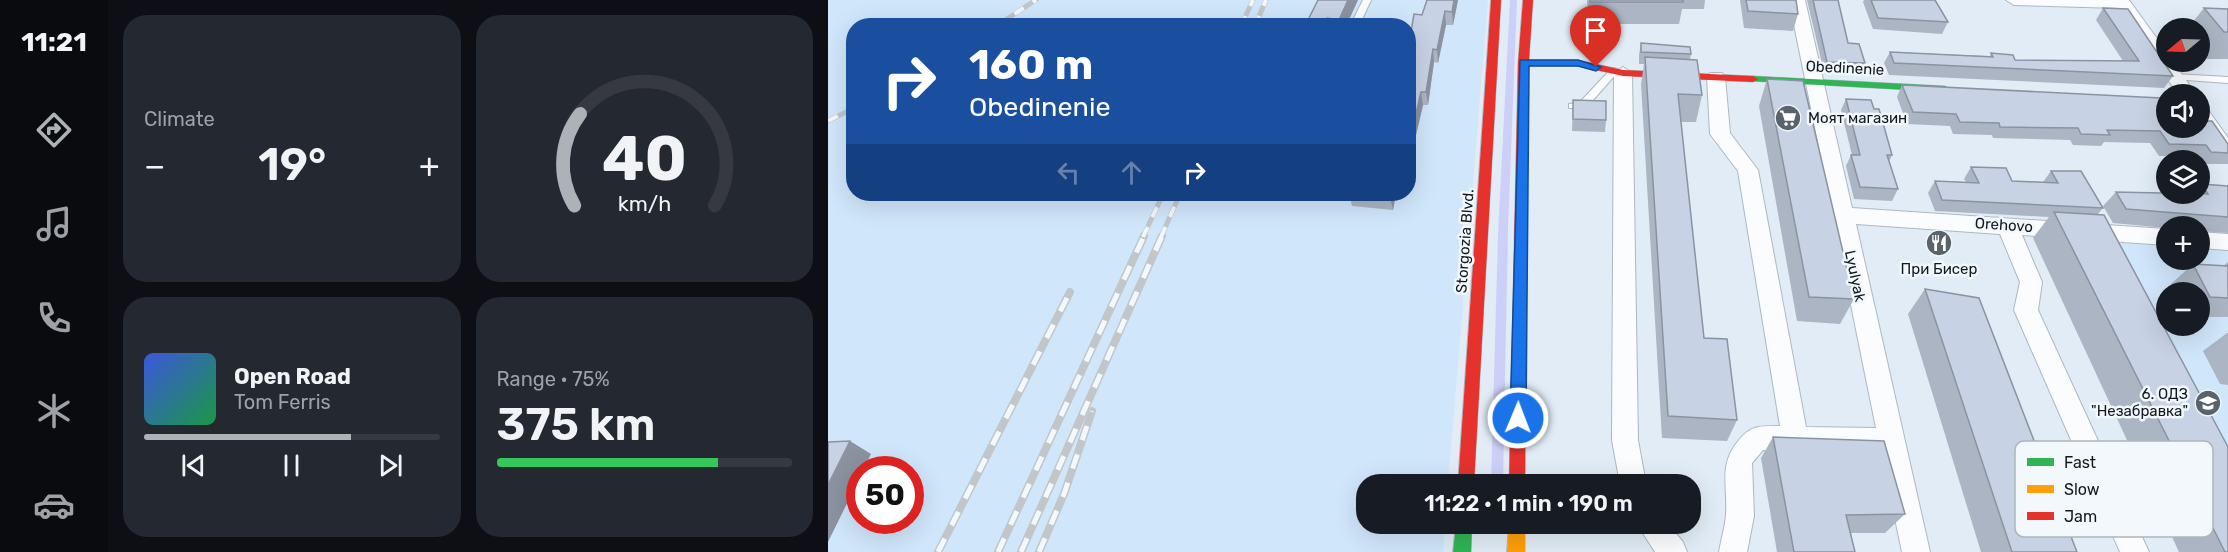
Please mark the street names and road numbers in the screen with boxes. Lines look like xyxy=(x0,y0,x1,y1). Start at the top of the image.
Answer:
street label: Obedinenie xyxy=(1805,57,1885,79)
street label: Storgozia Blvd. xyxy=(1452,188,1478,294)
street label: Orehovo xyxy=(1974,214,2034,236)
street label: Lyulyak xyxy=(1841,249,1869,304)

